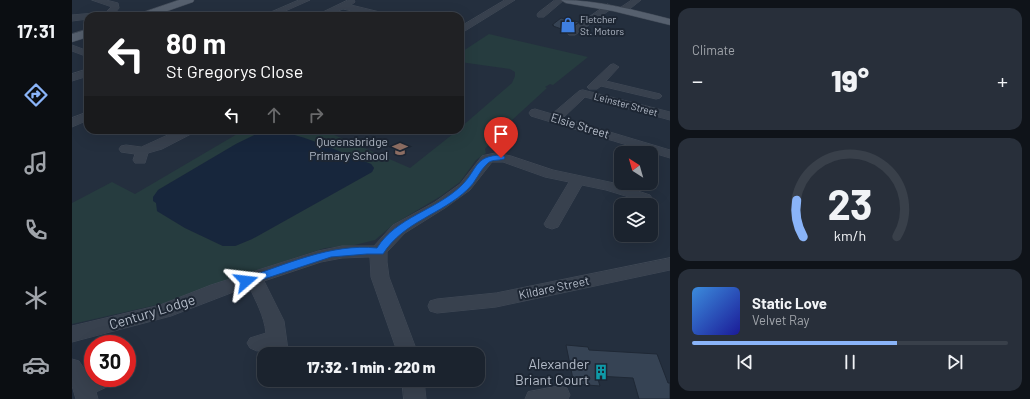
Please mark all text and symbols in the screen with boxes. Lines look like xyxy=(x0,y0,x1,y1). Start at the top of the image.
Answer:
place label: Fletcher St. Motors xyxy=(580,13,624,37)
shop icon: Fletcher St. Motors xyxy=(559,16,577,34)
text: 17:31 xyxy=(17,20,55,42)
text: 80 m xyxy=(166,26,226,60)
icon: left xyxy=(100,28,152,80)
text: Climate xyxy=(692,42,735,58)
text: St Gregorys Close xyxy=(166,60,303,82)
text: 19° xyxy=(831,62,869,98)
text: − xyxy=(692,67,703,93)
text: + xyxy=(997,67,1008,93)
icon: directions xyxy=(22,81,50,109)
street label: Leinster Street xyxy=(593,90,660,118)
icon: left xyxy=(221,104,243,126)
icon: ahead xyxy=(263,104,285,126)
icon: right xyxy=(305,104,327,126)
street label: Elsie Street xyxy=(549,110,611,141)
pin xyxy=(484,117,518,158)
icon: arrive xyxy=(490,123,512,145)
place label: Queensbridge Primary School xyxy=(309,134,388,162)
school or university icon: Queensbridge Primary School xyxy=(391,140,409,158)
north arrow xyxy=(614,146,658,190)
map controls xyxy=(614,146,658,242)
icon: music xyxy=(22,149,50,177)
text: 23 xyxy=(827,178,873,228)
button: layers xyxy=(614,198,658,242)
icon: phone xyxy=(22,216,50,244)
text: km/h xyxy=(834,227,866,244)
position arrow xyxy=(225,260,267,302)
street label: Kildare Street xyxy=(517,273,590,301)
icon: climate xyxy=(22,284,50,312)
street label: Century Lodge xyxy=(107,290,197,333)
text: Static Love xyxy=(752,294,827,312)
text: Velvet Ray xyxy=(752,312,810,328)
speed limit sign: 30 xyxy=(84,335,136,387)
icon: car xyxy=(22,351,50,379)
icon: previous xyxy=(734,351,756,373)
icon: pause xyxy=(839,351,861,373)
icon: next xyxy=(944,351,966,373)
place label: Alexander Briant Court xyxy=(515,355,589,388)
text: 17:32 · 1 min · 220 m xyxy=(307,358,435,376)
building icon: Alexander Briant Court xyxy=(592,363,610,381)

